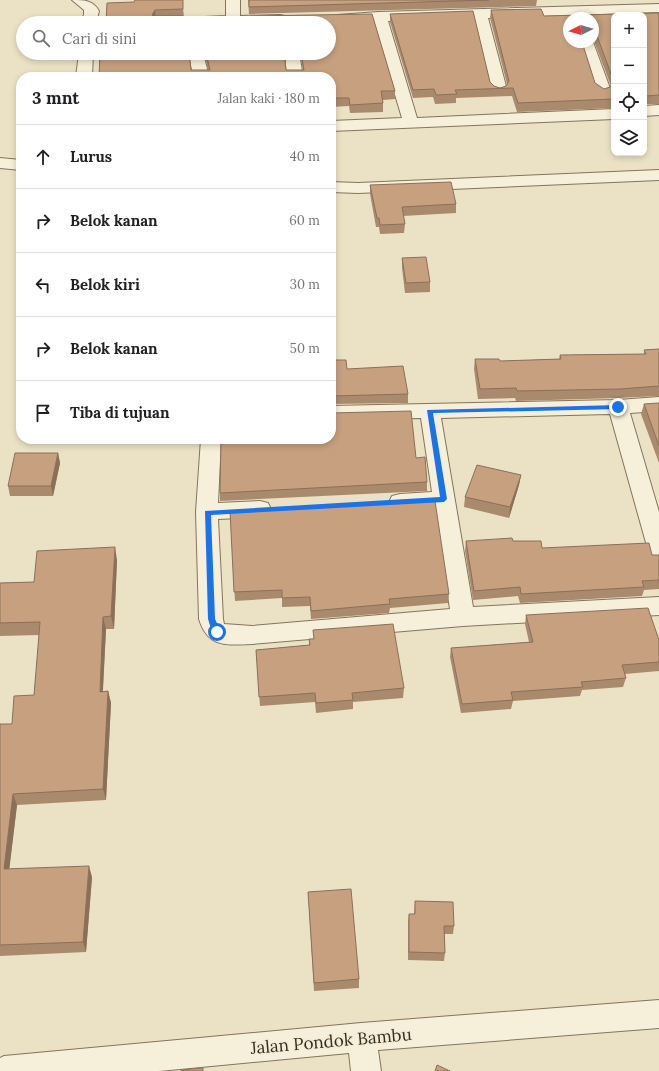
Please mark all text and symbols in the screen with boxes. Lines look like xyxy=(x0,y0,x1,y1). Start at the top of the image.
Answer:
north arrow xyxy=(563,12,599,48)
map controls xyxy=(611,12,647,156)
button: + xyxy=(611,12,647,48)
search box xyxy=(16,16,336,60)
icon: search xyxy=(30,27,52,49)
text: Cari di sini xyxy=(62,29,137,48)
button: − xyxy=(611,48,647,84)
button: locate xyxy=(611,84,647,120)
text: 3 mnt xyxy=(32,87,79,109)
text: Jalan kaki · 180 m xyxy=(218,90,320,107)
button: layers xyxy=(611,120,647,156)
icon: ahead xyxy=(32,146,54,168)
text: Lurus xyxy=(70,147,112,166)
text: 40 m xyxy=(290,148,320,165)
icon: right xyxy=(32,210,54,232)
text: Belok kanan xyxy=(70,211,158,230)
text: 60 m xyxy=(289,212,320,229)
icon: left xyxy=(32,274,54,296)
text: Belok kiri xyxy=(70,275,140,294)
text: 30 m xyxy=(290,276,320,293)
icon: right xyxy=(32,338,54,360)
text: Belok kanan xyxy=(70,339,158,358)
text: 50 m xyxy=(290,340,320,357)
route end xyxy=(609,398,627,416)
icon: arrive xyxy=(32,402,54,424)
text: Tiba di tujuan xyxy=(70,403,169,422)
route start xyxy=(208,623,226,641)
street label: Jalan Pondok Bambu xyxy=(248,1023,413,1059)

